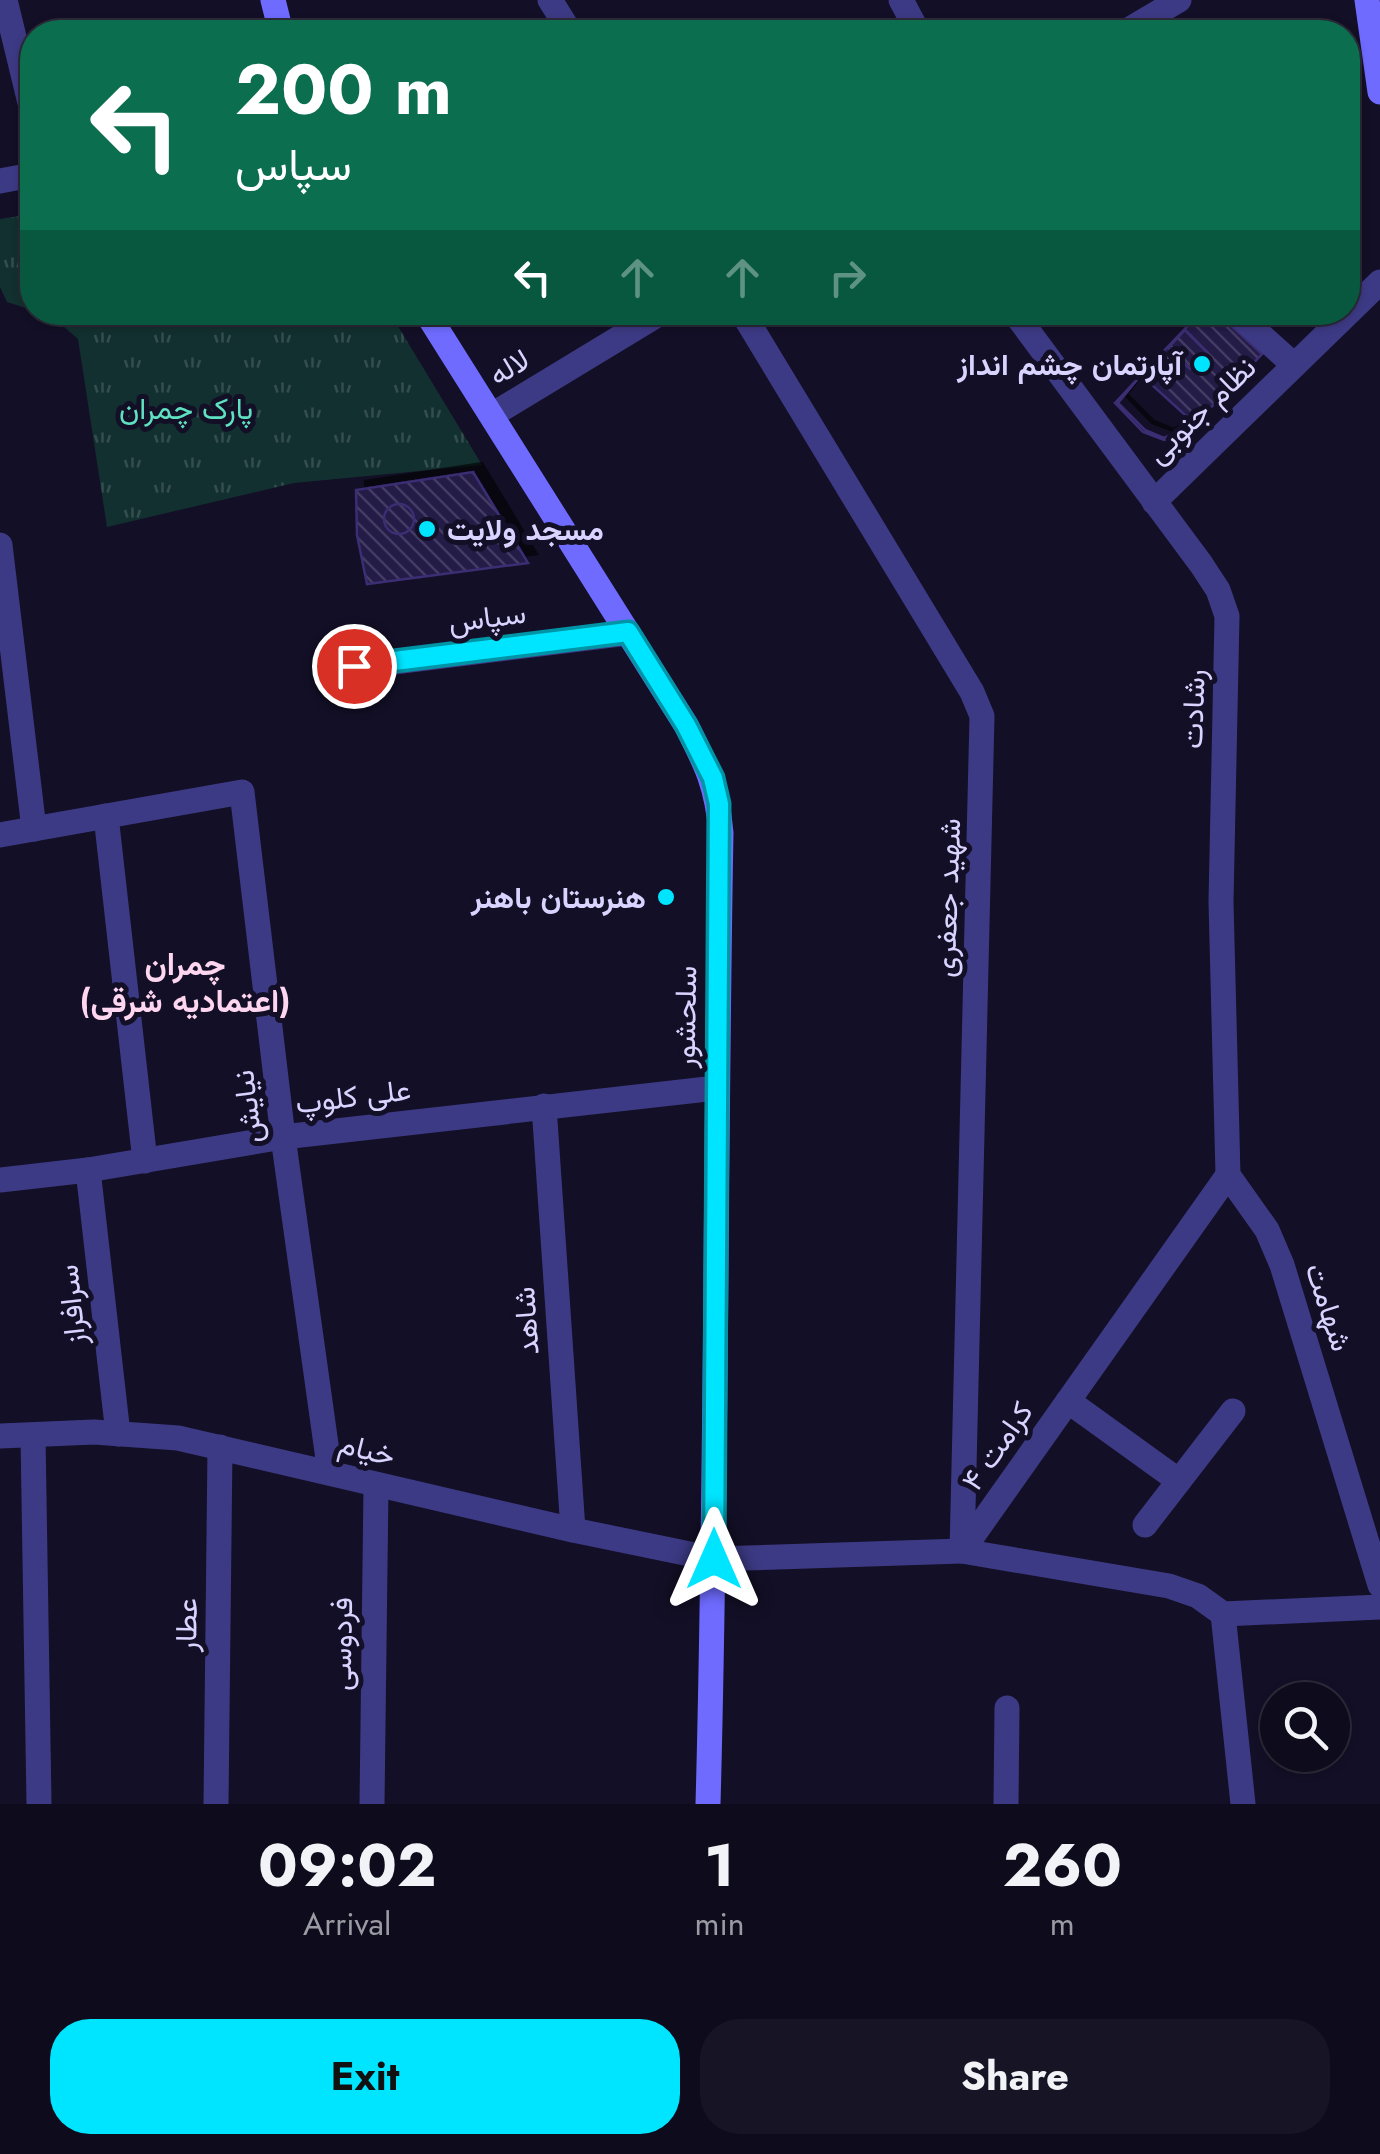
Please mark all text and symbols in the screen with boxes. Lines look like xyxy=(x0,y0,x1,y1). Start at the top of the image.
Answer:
text: 200 m xyxy=(235,39,452,140)
icon: left xyxy=(70,60,200,190)
text: سپاس xyxy=(235,132,352,197)
icon: left xyxy=(505,250,560,305)
icon: ahead xyxy=(610,250,665,305)
icon: ahead xyxy=(715,250,770,305)
icon: right xyxy=(820,250,875,305)
street label: لاله xyxy=(480,338,538,396)
place label: آپارتمان چشم انداز xyxy=(956,343,1184,386)
street label: نظام جنوبی xyxy=(1136,347,1266,473)
marker: آپارتمان چشم انداز xyxy=(1191,353,1213,375)
park label: پارک چمران xyxy=(119,387,253,430)
place label: مسجد ولایت xyxy=(447,508,604,551)
marker: مسجد ولایت xyxy=(416,518,438,540)
street label: سپاس xyxy=(446,591,528,643)
pin xyxy=(312,624,397,709)
icon: arrive xyxy=(327,639,382,694)
street label: رشادت xyxy=(1170,668,1216,750)
street label: شهید جعفری xyxy=(923,818,971,978)
place label: هنرستان باهنر xyxy=(470,876,646,919)
marker: هنرستان باهنر xyxy=(655,886,677,908)
district label: چمران (اعتمادیه شرقی) xyxy=(80,941,290,1024)
street label: سلحشور xyxy=(663,965,707,1070)
street label: نیایش xyxy=(221,1068,273,1146)
street label: علی کلوپ xyxy=(293,1068,413,1124)
street label: شهامت xyxy=(1295,1257,1363,1357)
street label: سرافراز xyxy=(45,1263,97,1348)
street label: شاهد xyxy=(502,1285,550,1357)
street label: کرامت ۴ xyxy=(951,1393,1043,1499)
street label: خیام xyxy=(334,1421,400,1477)
position arrow xyxy=(662,1507,766,1611)
street label: فردوسی xyxy=(319,1597,363,1691)
street label: عطار xyxy=(164,1598,208,1653)
map controls xyxy=(1260,1682,1350,1772)
button: search xyxy=(1260,1682,1350,1772)
text: 09:02 xyxy=(258,1822,436,1909)
text: 1 xyxy=(704,1822,735,1909)
text: 260 xyxy=(1003,1822,1122,1909)
text: Arrival xyxy=(303,1901,391,1947)
text: min xyxy=(694,1901,745,1947)
text: m xyxy=(1050,1901,1075,1947)
button: Exit xyxy=(50,2019,680,2134)
button: Share xyxy=(700,2019,1330,2134)

